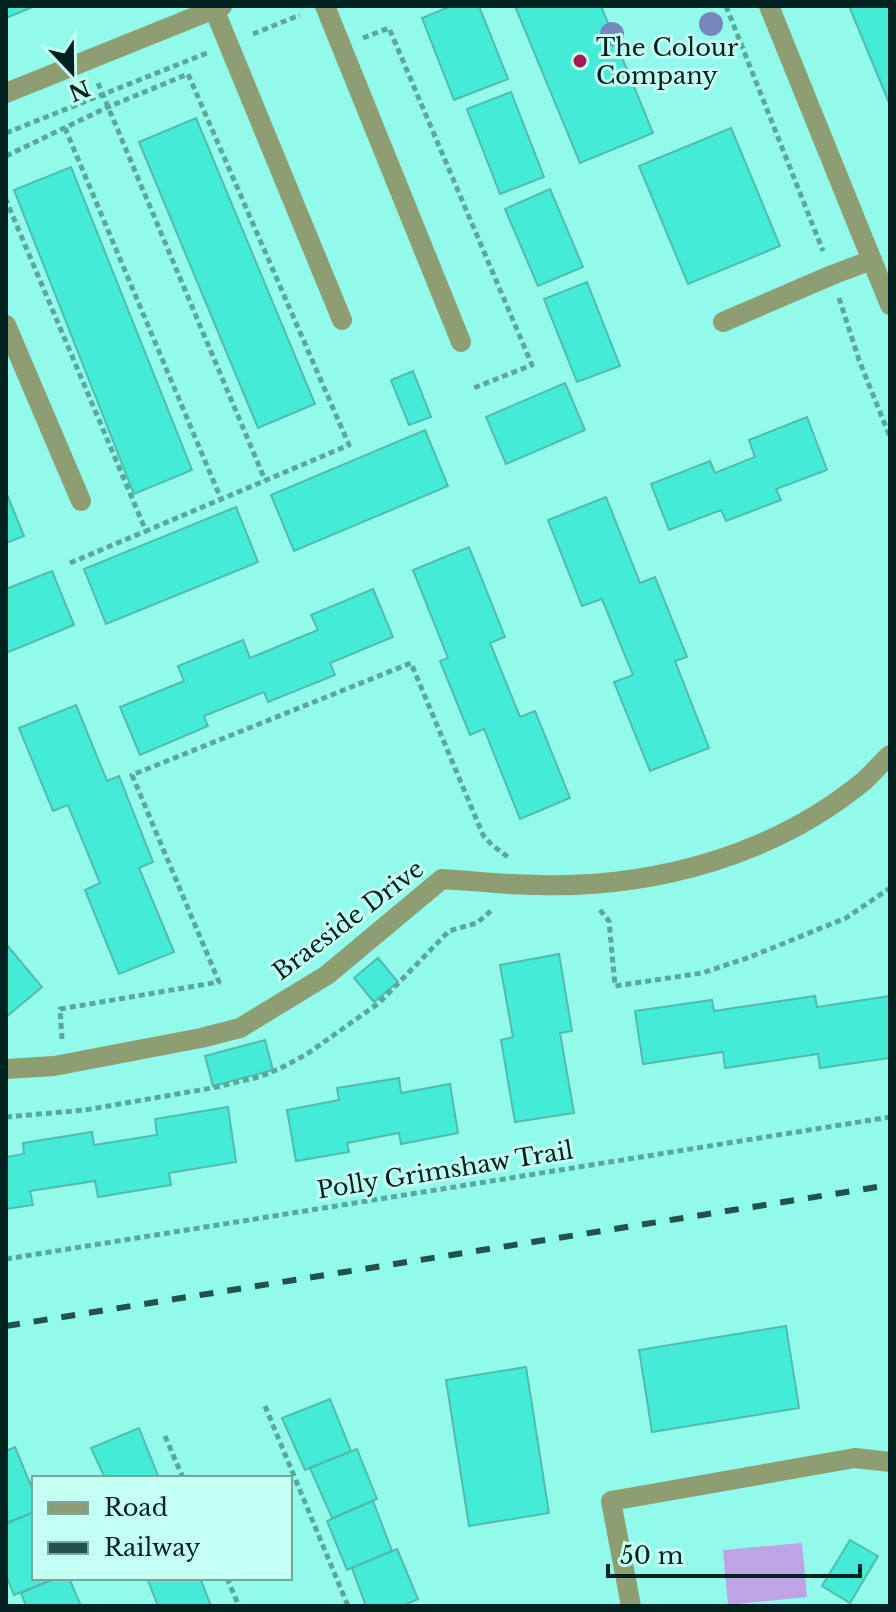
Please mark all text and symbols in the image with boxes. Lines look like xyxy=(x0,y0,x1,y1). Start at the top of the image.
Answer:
north arrow xyxy=(32,32,112,112)
place label: The Colour Company xyxy=(596,33,739,90)
marker: The Colour Company xyxy=(571,52,589,70)
text: N xyxy=(64,74,94,107)
street label: Braeside Drive xyxy=(267,854,429,986)
street label: Polly Grimshaw Trail xyxy=(315,1135,575,1205)
legend xyxy=(32,1476,292,1580)
text: Road xyxy=(104,1493,168,1522)
scale bar xyxy=(608,1528,860,1578)
text: Railway xyxy=(104,1533,201,1562)
text: 50 m xyxy=(620,1541,684,1570)

